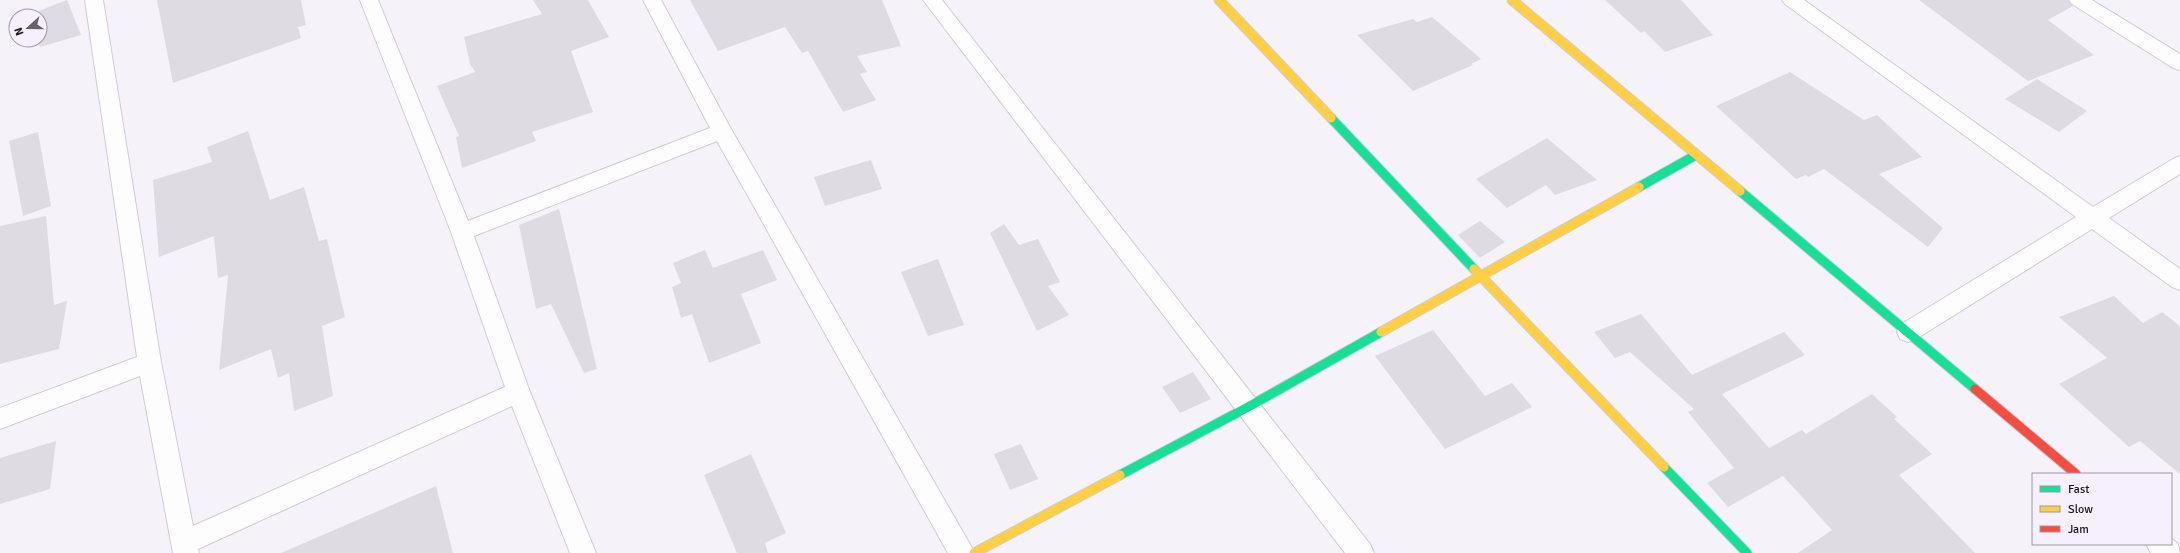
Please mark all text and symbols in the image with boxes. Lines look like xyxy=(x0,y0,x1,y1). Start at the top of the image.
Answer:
north arrow xyxy=(8,8,48,48)
text: N xyxy=(12,26,27,37)
legend xyxy=(2032,473,2172,545)
text: Fast xyxy=(2068,482,2089,497)
text: Slow xyxy=(2068,502,2093,517)
text: Jam xyxy=(2068,522,2089,537)

